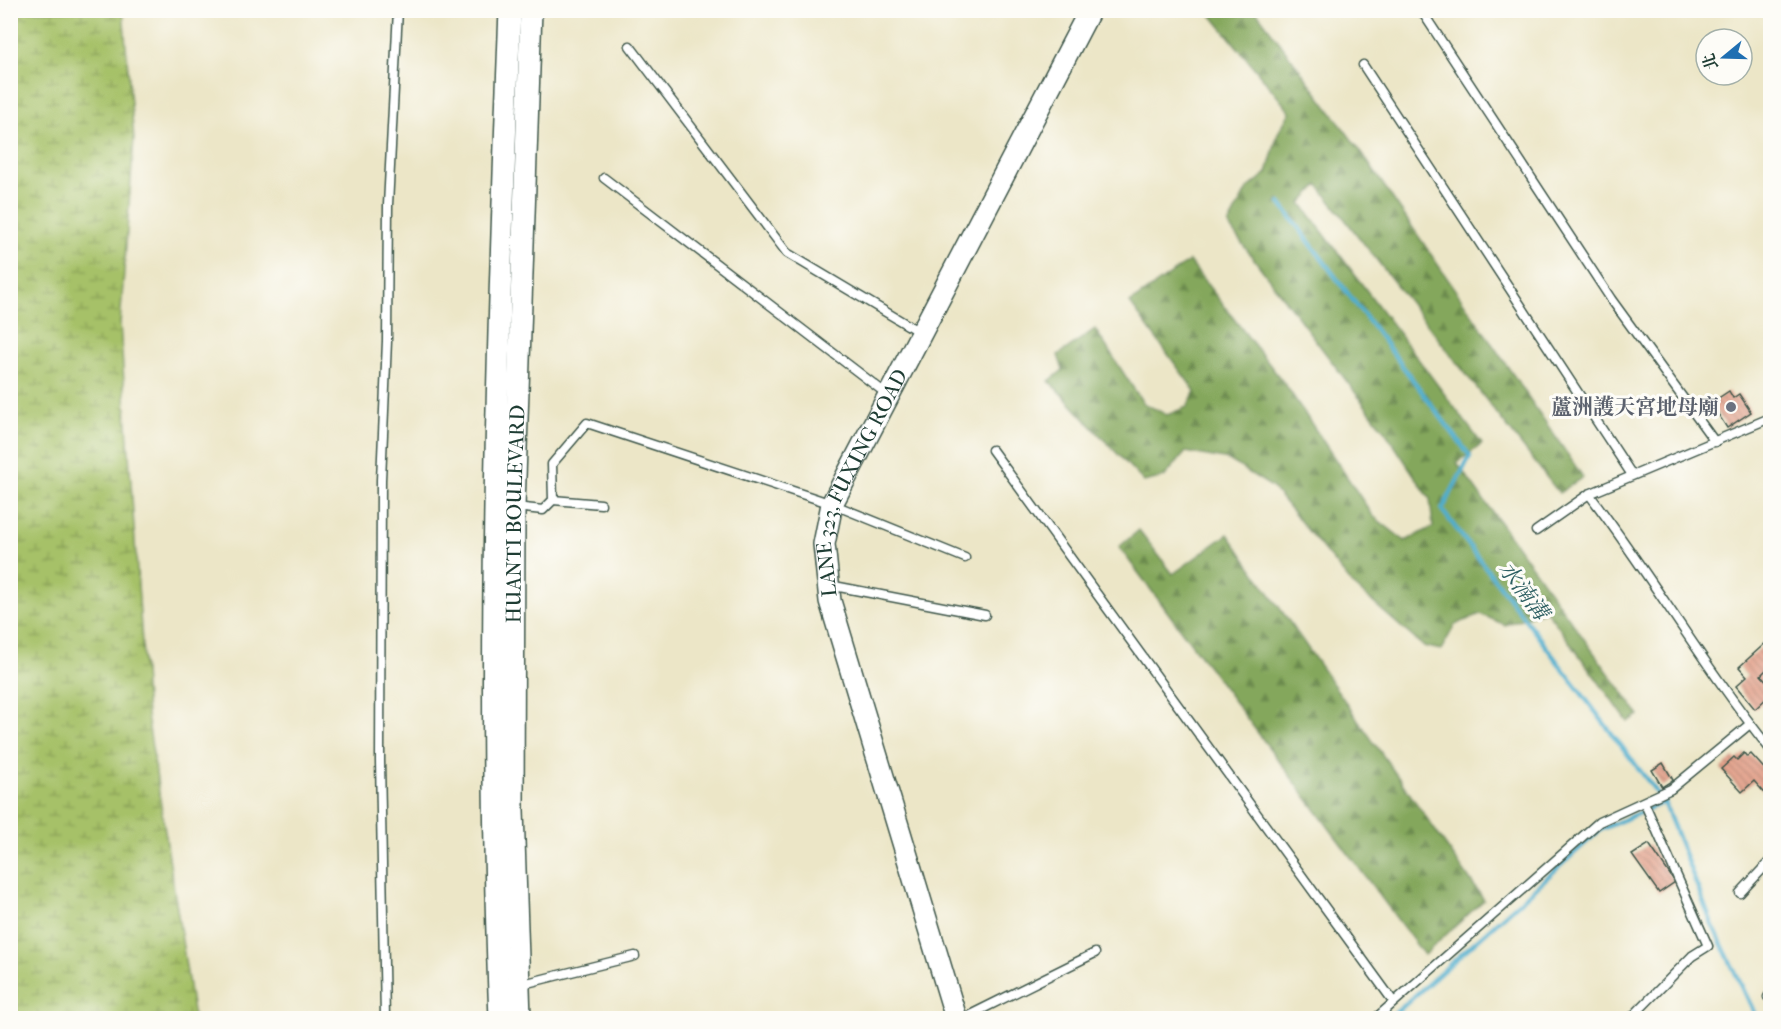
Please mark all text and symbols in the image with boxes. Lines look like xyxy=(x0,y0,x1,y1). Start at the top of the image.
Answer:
north arrow xyxy=(1694,27,1754,87)
text: 北 xyxy=(1699,51,1722,72)
street label: LANE 323, FUXING ROAD xyxy=(812,365,912,598)
place label: 蘆洲護天宮地母廟 xyxy=(1551,395,1719,419)
marker: 蘆洲護天宮地母廟 xyxy=(1724,400,1738,414)
street label: HUANTI BOULEVARD xyxy=(502,404,529,623)
water label: 水湳溝 xyxy=(1493,556,1555,627)

